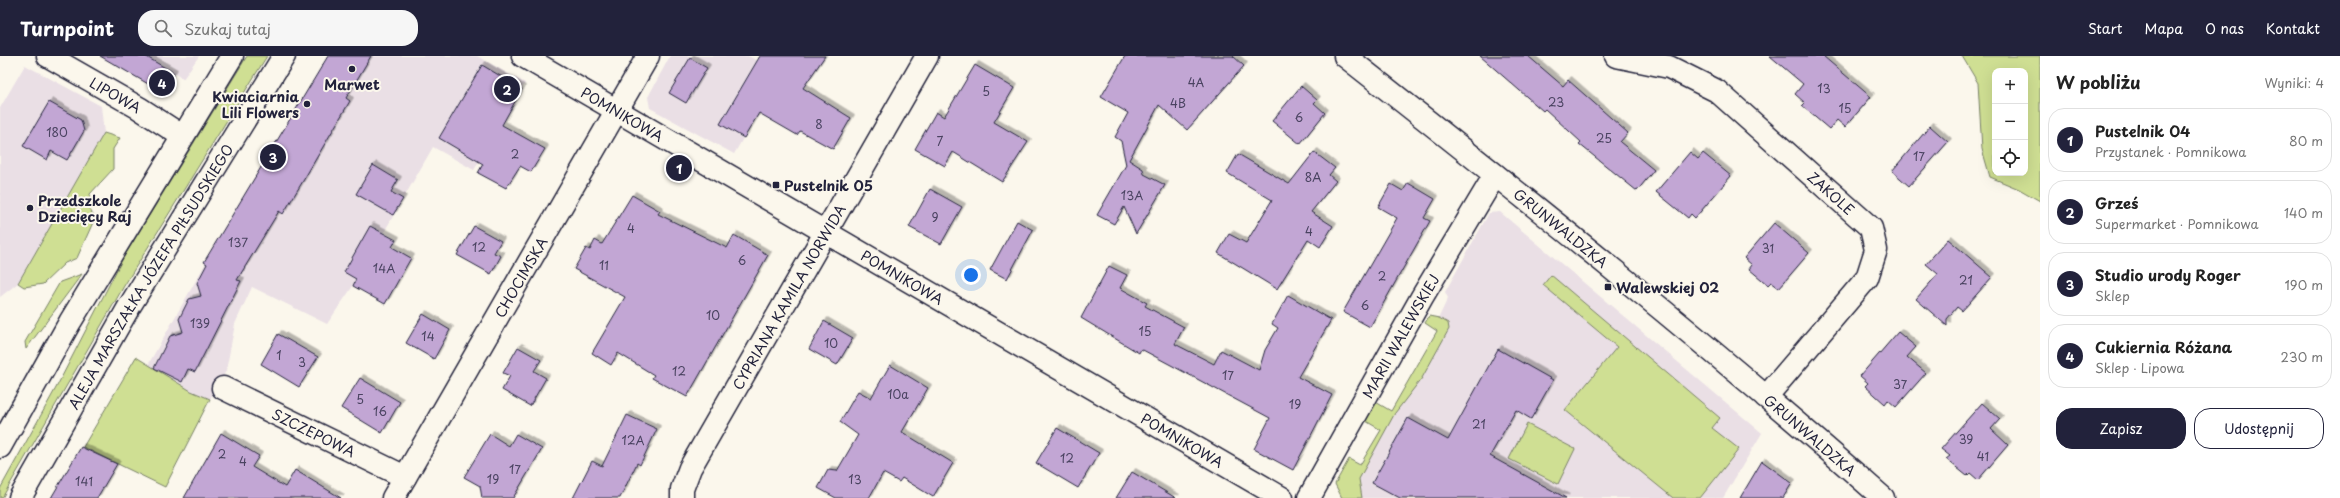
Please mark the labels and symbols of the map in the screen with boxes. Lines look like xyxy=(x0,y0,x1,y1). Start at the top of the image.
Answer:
marker: Marwet xyxy=(347,64,357,74)
pin: 4 xyxy=(149,68,175,98)
street label: LIPOWA xyxy=(86,72,146,118)
house number: 4A xyxy=(1188,73,1205,91)
place label: Marwet xyxy=(324,74,380,95)
pin: 2 xyxy=(494,74,520,104)
house number: 13 xyxy=(1817,79,1831,97)
street label: POMNIKOWA xyxy=(577,81,668,146)
house number: 5 xyxy=(982,82,990,100)
place label: Kwiaciarnia Lili Flowers xyxy=(212,86,299,123)
house number: 23 xyxy=(1548,93,1564,111)
house number: 4B xyxy=(1170,94,1186,112)
marker: Kwiaciarnia Lili Flowers xyxy=(302,99,312,109)
house number: 15 xyxy=(1838,99,1852,117)
house number: 6 xyxy=(1295,108,1303,126)
house number: 8 xyxy=(815,115,823,133)
house number: 180 xyxy=(46,123,68,141)
house number: 25 xyxy=(1596,129,1612,147)
house number: 7 xyxy=(937,132,944,150)
street label: ALEJA MARSZAŁKA JÓZEFA PIŁSUDSKIEGO xyxy=(62,140,238,413)
pin: 3 xyxy=(260,142,286,172)
house number: 2 xyxy=(511,145,519,163)
house number: 17 xyxy=(1913,147,1925,165)
pin: 1 xyxy=(666,153,692,183)
street label: ZAKOLE xyxy=(1803,166,1860,220)
house number: 8A xyxy=(1305,168,1321,186)
place label: Pustelnik 05 xyxy=(784,175,873,196)
marker: Pustelnik 05 xyxy=(771,180,781,190)
street label: GRUNWALDZKA xyxy=(1510,183,1613,272)
house number: 13A xyxy=(1121,186,1143,204)
place label: Przedszkole Dziecięcy Raj xyxy=(38,190,132,227)
street label: CYPRIANA KAMILA NORWIDA xyxy=(727,200,850,393)
marker: Przedszkole Dziecięcy Raj xyxy=(25,203,35,213)
house number: 9 xyxy=(931,208,939,226)
house number: 4 xyxy=(627,219,635,237)
house number: 4 xyxy=(1305,222,1313,240)
house number: 137 xyxy=(228,233,248,251)
street label: CHOCIMSKA xyxy=(489,233,552,321)
house number: 12 xyxy=(472,238,486,256)
house number: 31 xyxy=(1762,239,1774,257)
street label: POMNIKOWA xyxy=(857,245,948,309)
house number: 6 xyxy=(738,251,746,269)
house number: 11 xyxy=(599,256,609,274)
house number: 14A xyxy=(373,259,395,277)
your location xyxy=(961,265,981,285)
house number: 2 xyxy=(1378,267,1386,285)
street label: MARII WALEWSKIEJ xyxy=(1357,270,1444,402)
house number: 21 xyxy=(1959,271,1973,289)
place label: Walewskiej 02 xyxy=(1616,277,1719,298)
marker: Walewskiej 02 xyxy=(1603,282,1613,292)
house number: 6 xyxy=(1361,296,1369,314)
house number: 10 xyxy=(706,306,720,324)
house number: 139 xyxy=(190,314,210,332)
house number: 15 xyxy=(1138,322,1152,340)
house number: 14 xyxy=(421,327,435,345)
house number: 10 xyxy=(824,334,838,352)
house number: 1 xyxy=(276,346,282,364)
house number: 3 xyxy=(298,353,306,371)
house number: 12 xyxy=(672,362,686,380)
house number: 17 xyxy=(1222,366,1234,384)
house number: 37 xyxy=(1893,375,1908,393)
house number: 10a xyxy=(887,385,909,403)
street label: GRUNWALDZKA xyxy=(1760,389,1861,481)
house number: 5 xyxy=(356,390,364,408)
house number: 19 xyxy=(1289,395,1301,413)
house number: 16 xyxy=(373,402,387,420)
street label: SZCZEPOWA xyxy=(268,403,359,462)
street label: POMNIKOWA xyxy=(1137,408,1228,472)
house number: 21 xyxy=(1472,415,1486,433)
house number: 39 xyxy=(1959,430,1973,448)
house number: 12A xyxy=(622,431,644,449)
house number: 2 xyxy=(218,445,226,463)
house number: 41 xyxy=(1977,447,1989,465)
house number: 12 xyxy=(1060,449,1074,467)
house number: 4 xyxy=(239,452,247,470)
house number: 17 xyxy=(509,460,521,478)
house number: 19 xyxy=(487,470,499,488)
house number: 13 xyxy=(848,470,862,488)
house number: 141 xyxy=(75,472,93,490)

